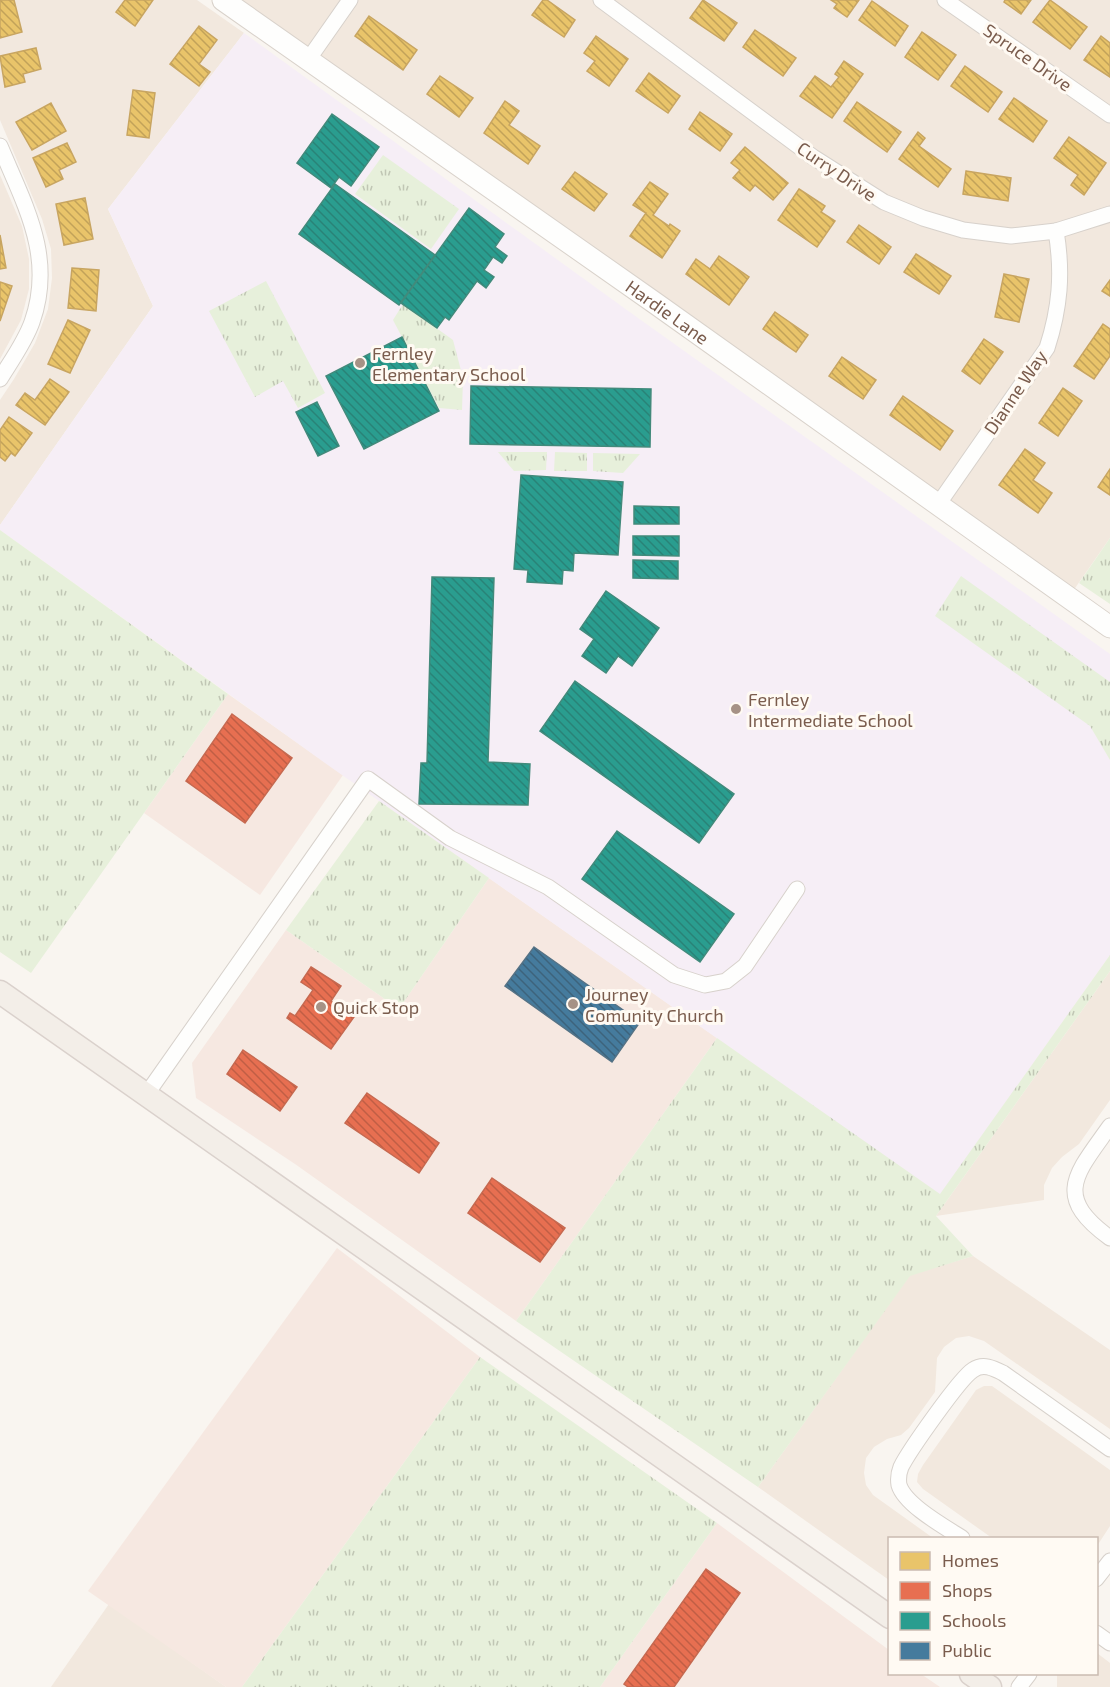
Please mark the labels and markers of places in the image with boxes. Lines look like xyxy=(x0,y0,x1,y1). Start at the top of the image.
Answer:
place label: Fernley Elementary School xyxy=(372,342,526,385)
marker: Fernley Elementary School xyxy=(353,356,367,370)
place label: Fernley Intermediate School xyxy=(748,688,913,731)
marker: Fernley Intermediate School xyxy=(729,702,743,716)
place label: Journey Comunity Church xyxy=(585,983,724,1026)
place label: Quick Stop xyxy=(333,996,419,1018)
marker: Journey Comunity Church xyxy=(566,997,580,1011)
marker: Quick Stop xyxy=(314,1000,328,1014)

